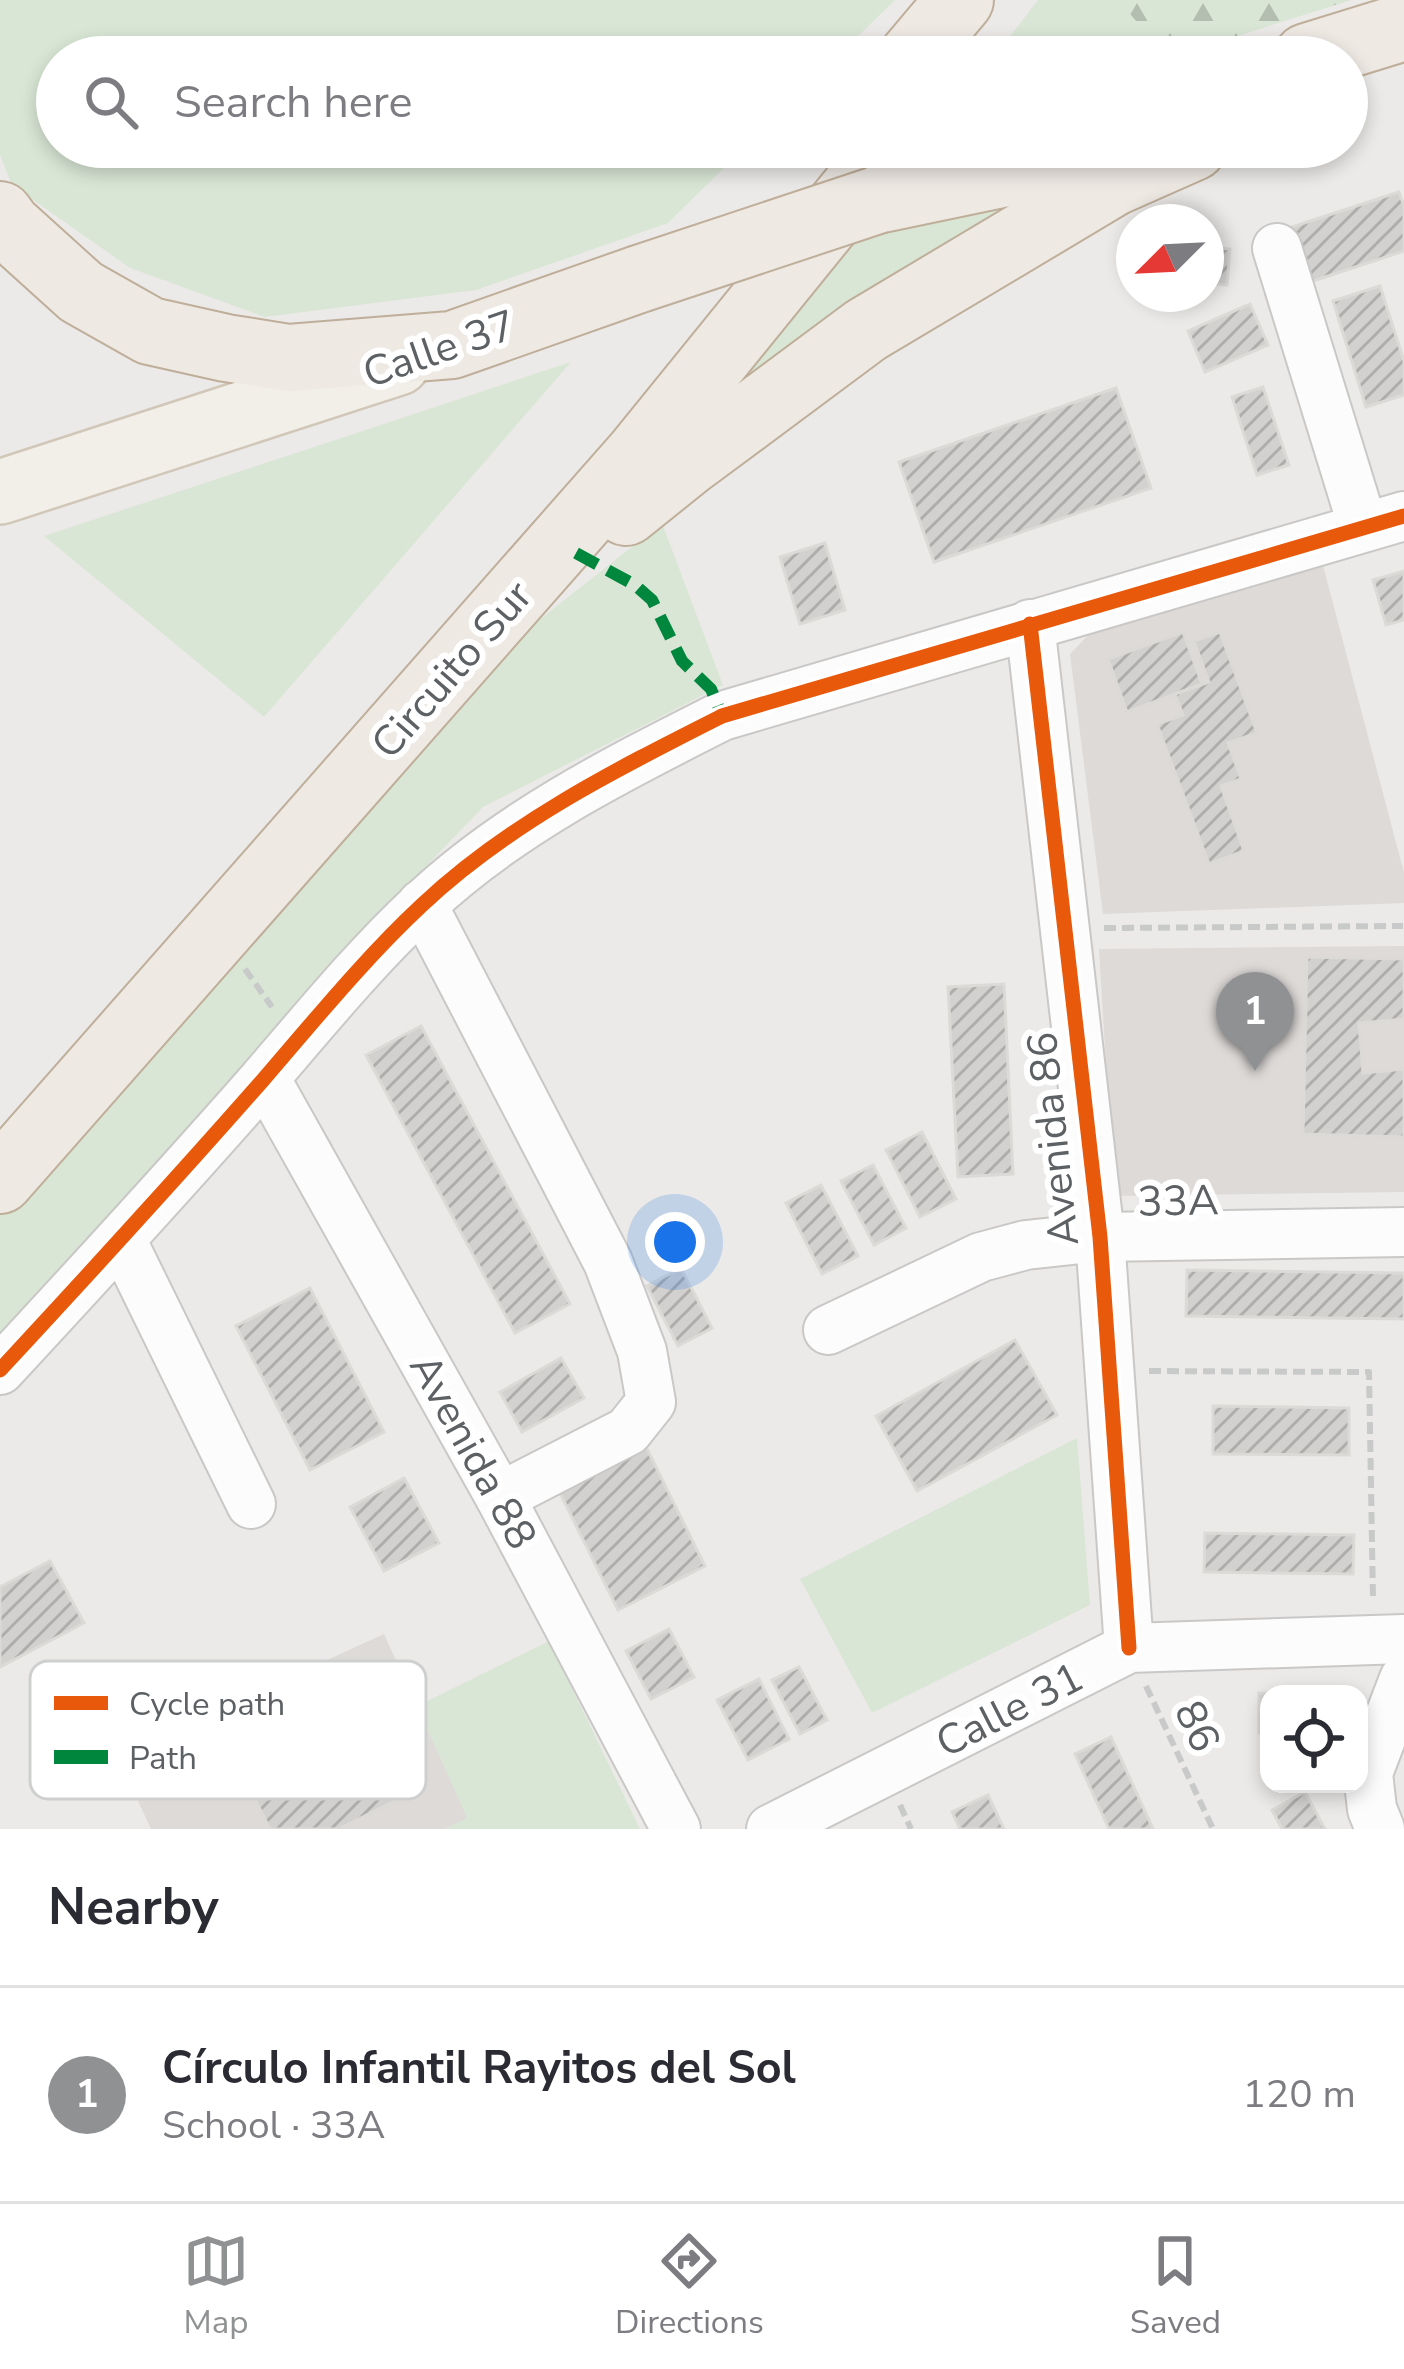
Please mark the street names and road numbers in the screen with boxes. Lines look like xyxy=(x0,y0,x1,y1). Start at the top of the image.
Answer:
street label: Calle 37 xyxy=(355,297,523,402)
street label: Circuito Sur xyxy=(359,569,545,771)
street label: Avenida 86 xyxy=(1014,1029,1093,1249)
street label: 33A xyxy=(1137,1172,1219,1231)
street label: Avenida 88 xyxy=(396,1344,550,1559)
street label: Calle 31 xyxy=(926,1649,1093,1772)
street label: 86 xyxy=(1160,1692,1233,1762)

